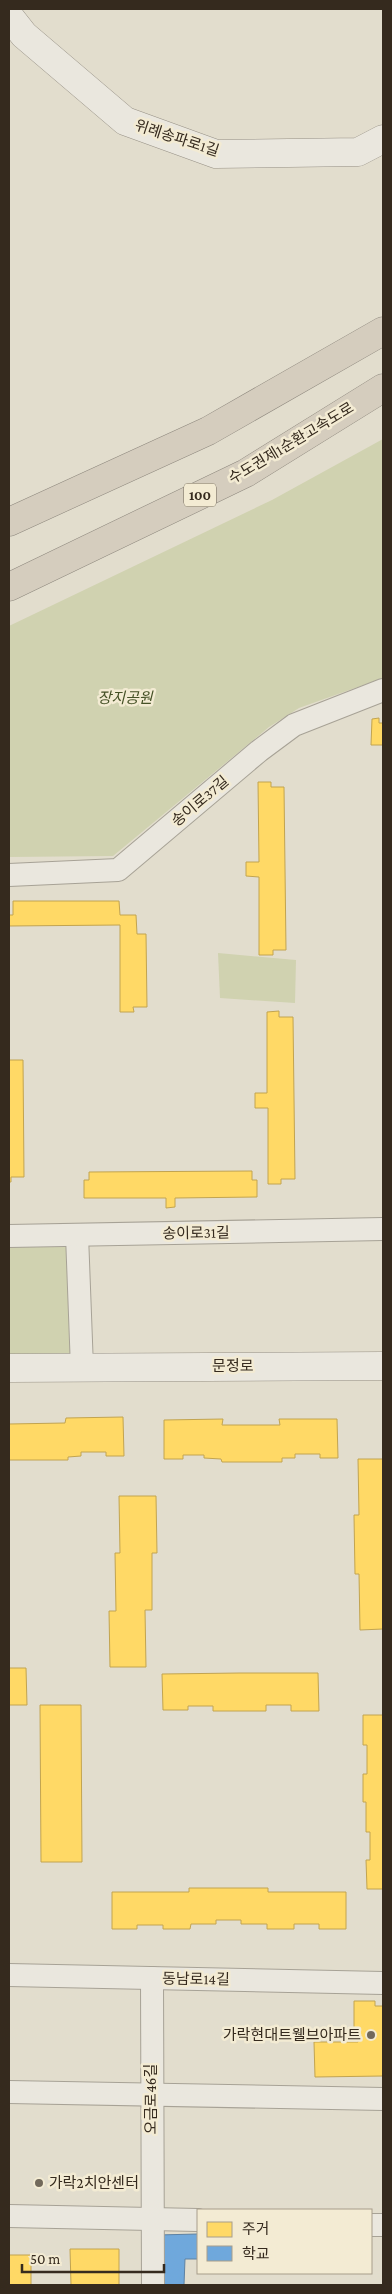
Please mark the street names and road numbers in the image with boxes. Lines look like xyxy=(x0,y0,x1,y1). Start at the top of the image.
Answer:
street label: 위례송파로1길 xyxy=(133,117,221,159)
street label: 수도권제1순환고속도로 xyxy=(225,398,356,487)
road number: 100 xyxy=(184,484,216,506)
street label: 송이로37길 xyxy=(168,773,232,829)
street label: 송이로31길 xyxy=(162,1224,230,1242)
street label: 문정로 xyxy=(212,1358,254,1374)
street label: 동남로14길 xyxy=(162,1970,230,1988)
street label: 오금로46길 xyxy=(143,2064,159,2134)

